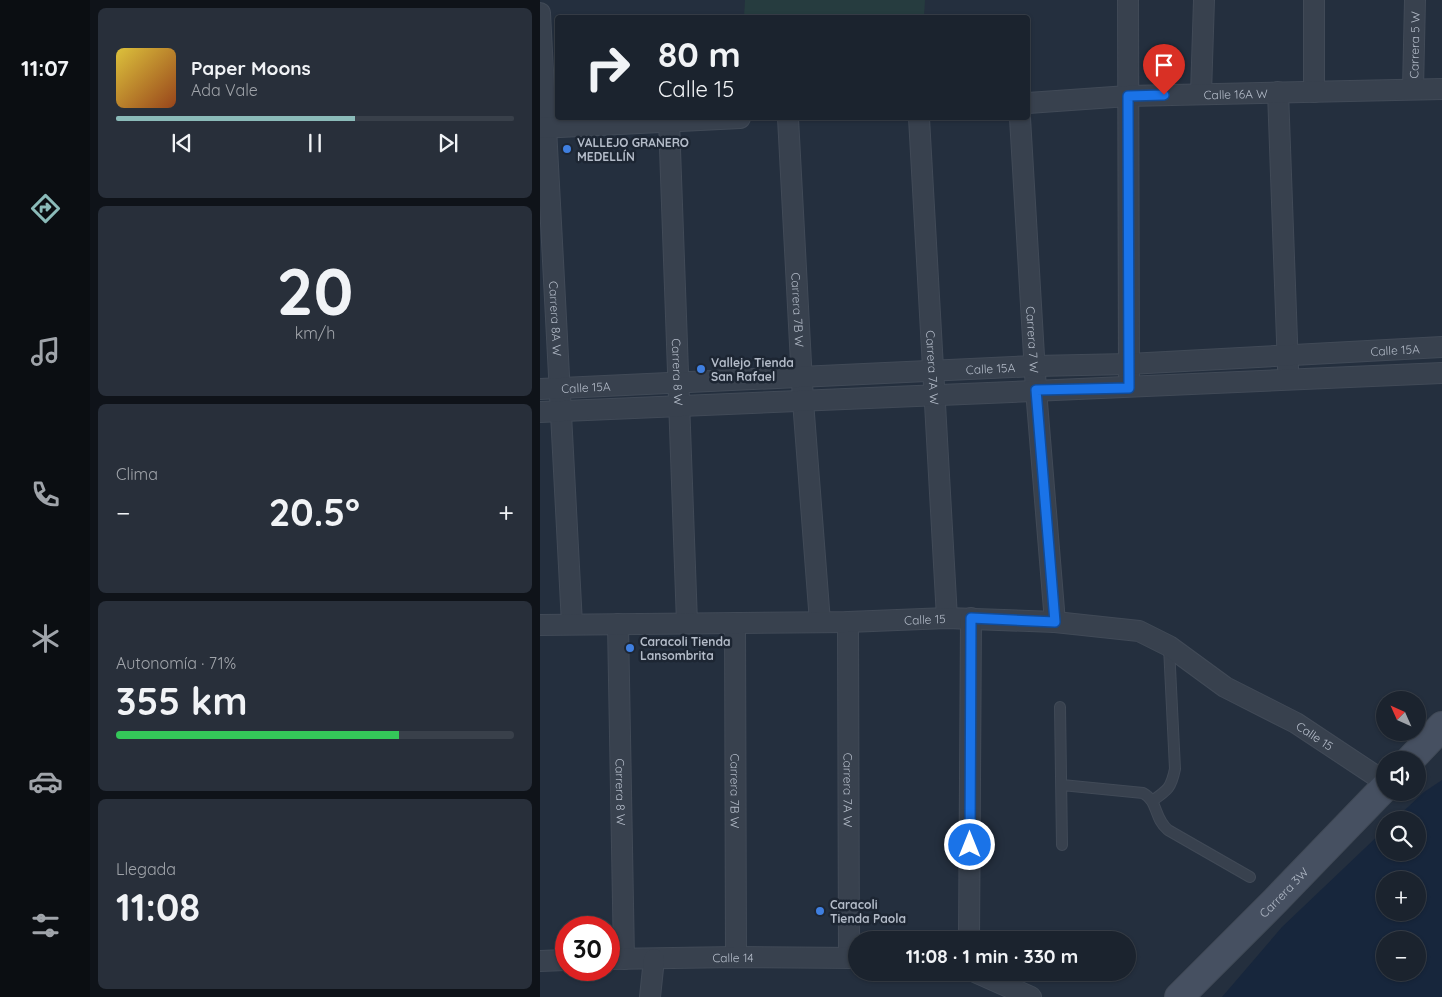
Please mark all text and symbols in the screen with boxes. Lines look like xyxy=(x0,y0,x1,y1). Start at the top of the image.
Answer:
street label: Carrera 5 W xyxy=(1406,11,1422,79)
text: 80 m xyxy=(658,32,741,76)
icon: right xyxy=(575,35,640,100)
pin xyxy=(1143,44,1185,95)
icon: arrive xyxy=(1150,51,1178,79)
text: 11:07 xyxy=(21,54,69,82)
text: Paper Moons xyxy=(191,56,311,80)
text: Calle 15 xyxy=(658,75,734,103)
text: Ada Vale xyxy=(191,80,258,100)
street label: Calle 16A W xyxy=(1203,85,1268,102)
icon: previous xyxy=(168,129,196,157)
icon: pause xyxy=(301,129,329,157)
icon: next xyxy=(434,129,462,157)
place label: VALLEJO GRANERO MEDELLÍN xyxy=(577,135,689,164)
marker: VALLEJO GRANERO MEDELLÍN xyxy=(561,143,573,155)
icon: directions xyxy=(28,191,63,226)
text: 20 xyxy=(277,250,353,331)
street label: Carrera 7B W xyxy=(789,272,808,348)
street label: Carrera 8A W xyxy=(547,281,565,357)
street label: Carrera 7 W xyxy=(1024,306,1043,374)
text: km/h xyxy=(295,323,335,343)
street label: Carrera 7A W xyxy=(923,330,943,406)
icon: music xyxy=(28,334,63,369)
street label: Carrera 8 W xyxy=(669,338,687,406)
street label: Calle 15A xyxy=(1370,341,1420,358)
place label: Vallejo Tienda San Rafael xyxy=(711,355,794,384)
street label: Calle 15A xyxy=(966,359,1016,377)
marker: Vallejo Tienda San Rafael xyxy=(695,363,707,375)
street label: Calle 15A xyxy=(561,378,611,396)
text: Clima xyxy=(116,464,158,484)
icon: phone xyxy=(28,477,63,512)
text: 20.5° xyxy=(269,488,360,536)
text: − xyxy=(116,495,131,530)
text: + xyxy=(498,495,514,530)
street label: Calle 15 xyxy=(904,611,946,627)
icon: climate xyxy=(28,621,63,656)
place label: Caracoli Tienda Lansombrita xyxy=(640,634,730,663)
marker: Caracoli Tienda Lansombrita xyxy=(624,642,636,654)
text: Autonomía · 71% xyxy=(116,653,236,673)
text: 355 km xyxy=(116,677,247,725)
north arrow xyxy=(1376,691,1426,741)
map controls xyxy=(1376,691,1426,981)
street label: Calle 15 xyxy=(1294,718,1336,753)
button: sound xyxy=(1376,751,1426,801)
street label: Carrera 7A W xyxy=(841,753,856,828)
street label: Carrera 7B W xyxy=(728,754,743,829)
street label: Carrera 8 W xyxy=(613,758,629,826)
icon: car xyxy=(28,764,63,799)
button: search xyxy=(1376,811,1426,861)
position arrow xyxy=(943,818,995,870)
text: Llegada xyxy=(116,859,176,879)
street label: Carrera 3W xyxy=(1256,864,1311,920)
button: + xyxy=(1376,871,1426,921)
text: 11:08 xyxy=(116,883,200,931)
place label: Caracoli Tienda Paola xyxy=(830,897,906,926)
marker: Caracoli Tienda Paola xyxy=(814,905,826,917)
icon: filters xyxy=(28,908,63,943)
speed limit sign: 30 xyxy=(555,916,620,981)
button: − xyxy=(1376,931,1426,981)
text: 11:08 · 1 min · 330 m xyxy=(906,944,1078,968)
street label: Calle 14 xyxy=(712,949,754,965)

